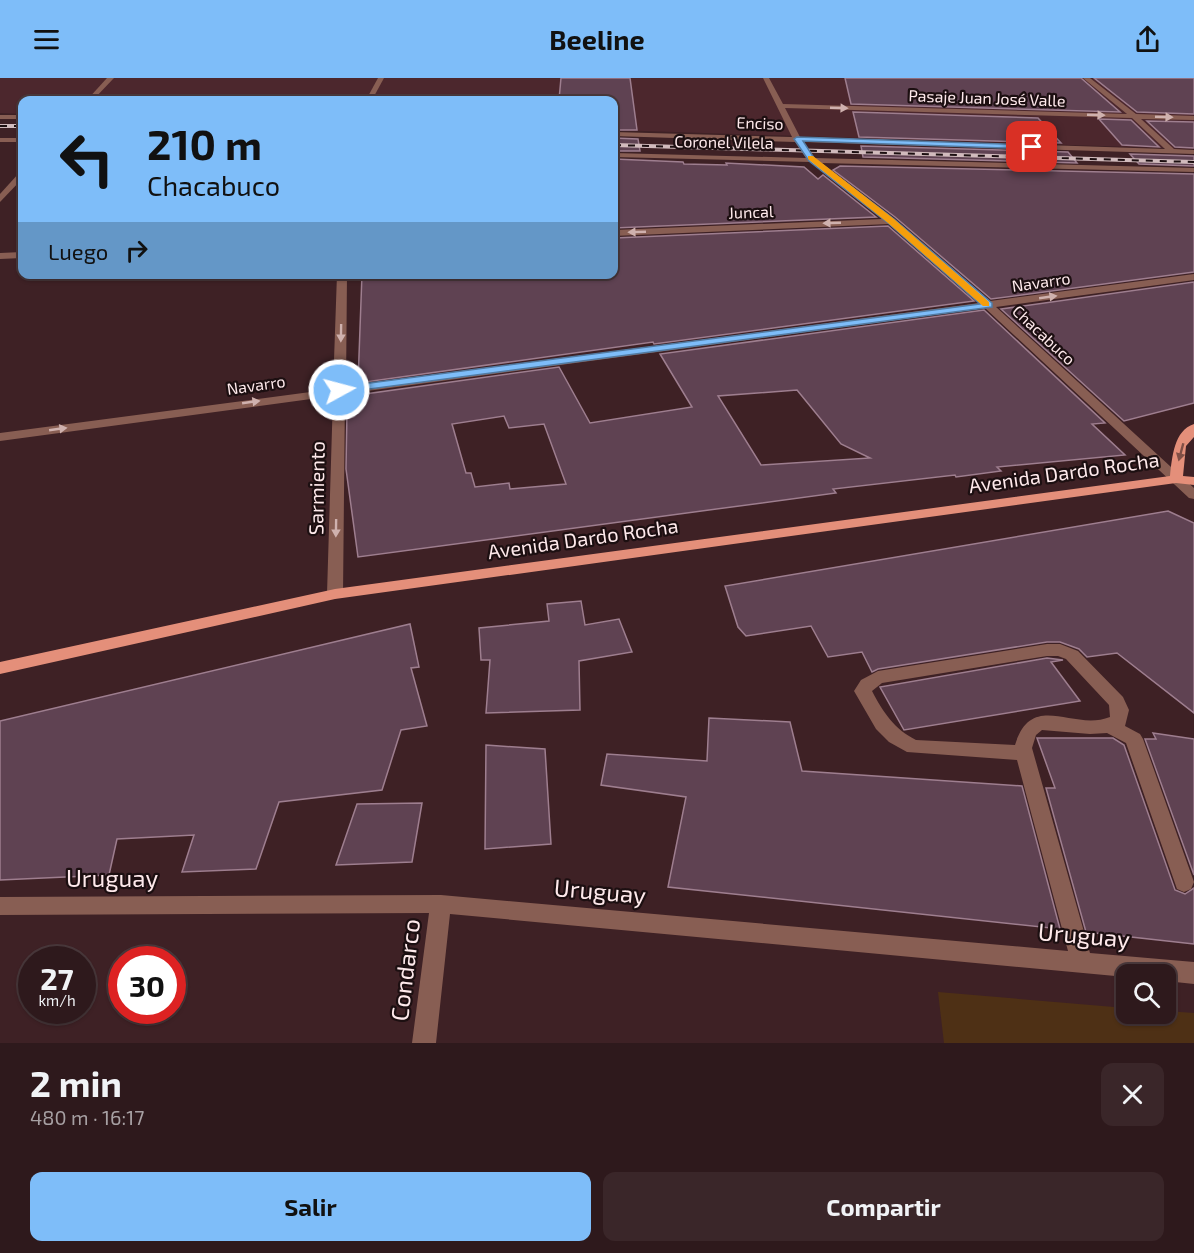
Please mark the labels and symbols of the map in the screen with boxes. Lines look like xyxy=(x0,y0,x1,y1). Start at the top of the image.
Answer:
street label: Pasaje Juan José Valle xyxy=(908,85,1066,111)
one-way arrow xyxy=(829,103,848,112)
one-way arrow xyxy=(1087,110,1106,120)
street label: Enciso xyxy=(736,112,784,133)
one-way arrow xyxy=(1154,112,1173,121)
pin xyxy=(1006,121,1057,172)
street label: Coronel Vilela xyxy=(674,131,774,152)
street label: Juncal xyxy=(728,201,774,222)
one-way arrow xyxy=(823,219,842,228)
one-way arrow xyxy=(628,227,647,236)
street label: Navarro xyxy=(1010,268,1071,295)
one-way arrow xyxy=(1039,293,1058,302)
street label: Chacabuco xyxy=(1009,301,1080,368)
one-way arrow xyxy=(336,323,345,342)
position arrow xyxy=(307,358,371,422)
street label: Navarro xyxy=(225,371,286,398)
one-way arrow xyxy=(242,398,261,407)
one-way arrow xyxy=(49,425,68,434)
street label: Sarmiento xyxy=(303,441,329,535)
one-way arrow xyxy=(1175,443,1185,461)
street label: Avenida Dardo Rocha xyxy=(967,447,1161,497)
street label: Avenida Dardo Rocha xyxy=(486,513,680,563)
one-way arrow xyxy=(331,518,341,537)
street label: Uruguay xyxy=(66,863,158,892)
street label: Uruguay xyxy=(553,872,648,909)
street label: Uruguay xyxy=(1037,916,1132,953)
street label: Condarco xyxy=(384,917,425,1023)
speed limit sign: 30 xyxy=(108,946,186,1024)

